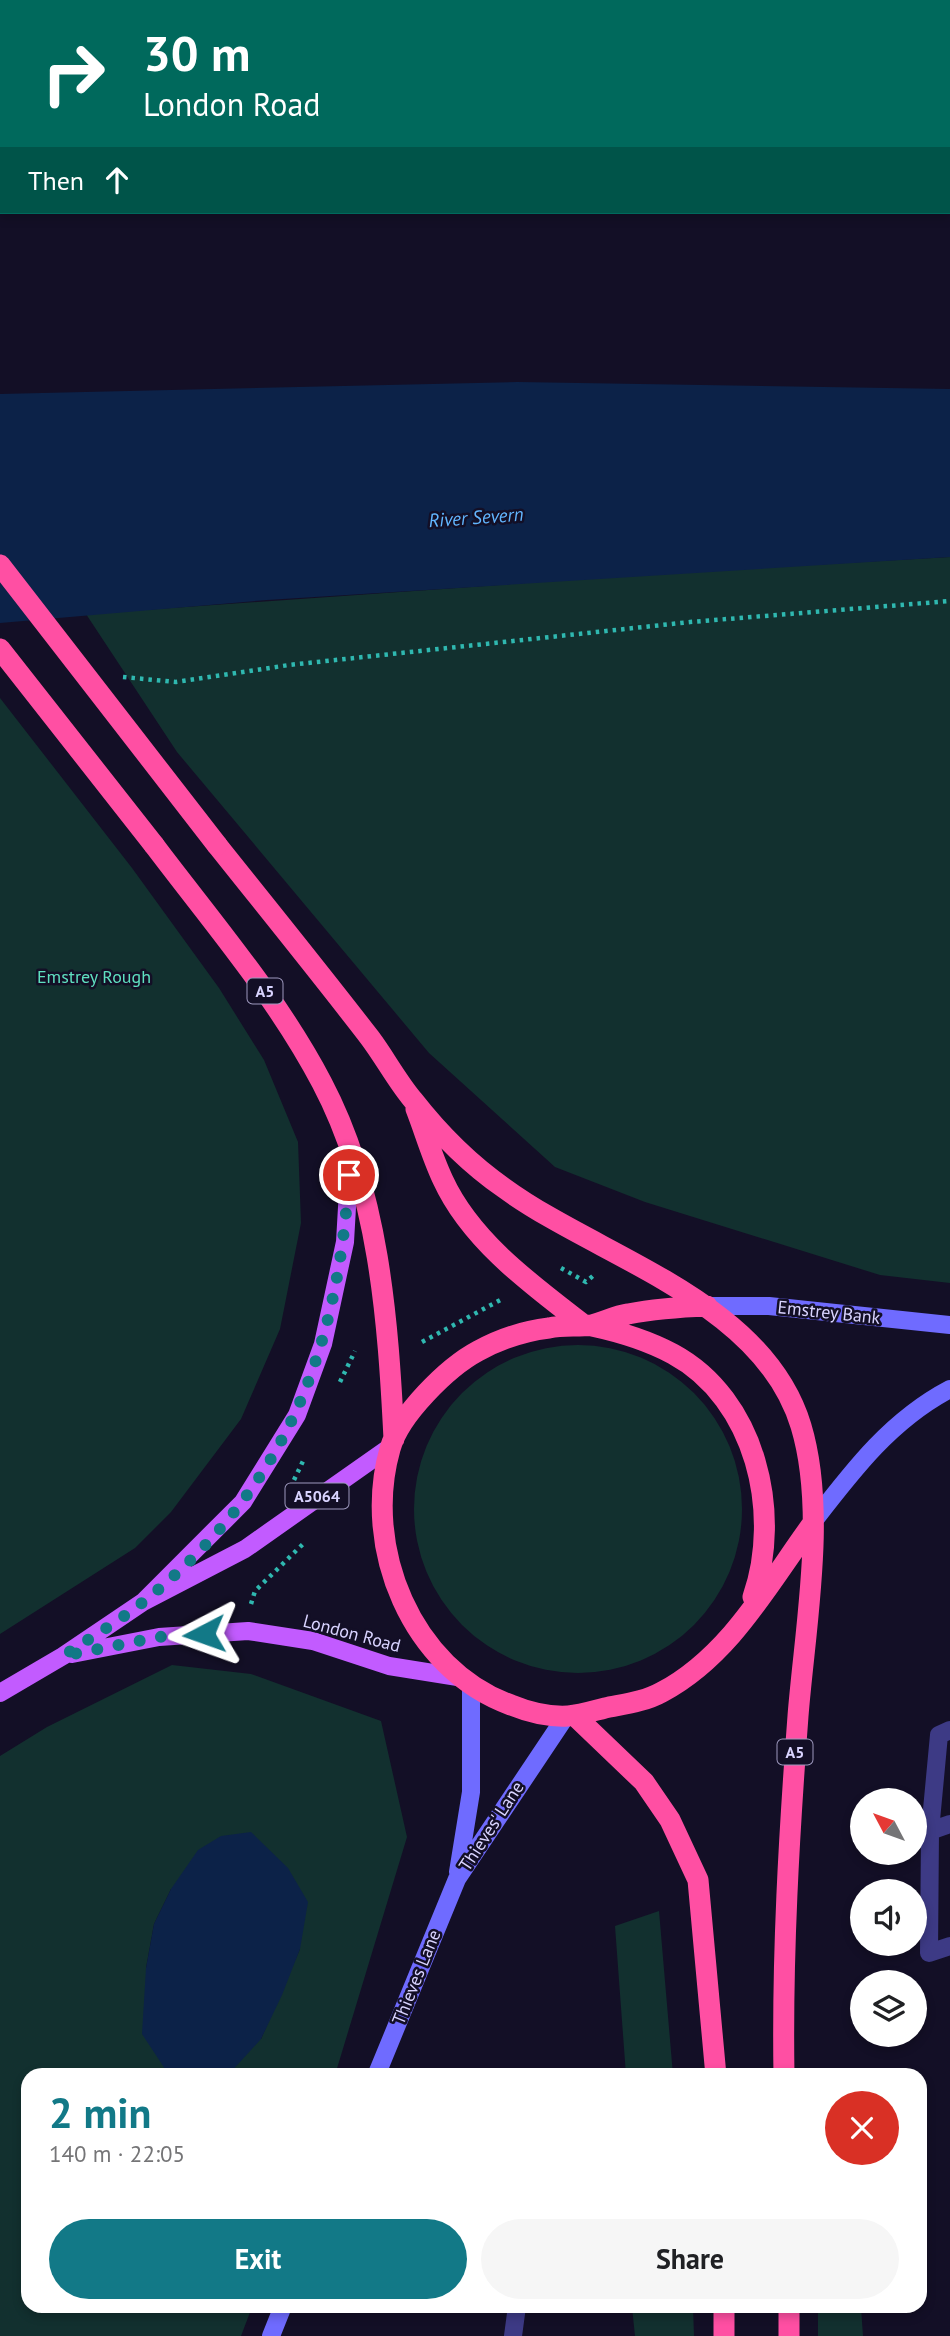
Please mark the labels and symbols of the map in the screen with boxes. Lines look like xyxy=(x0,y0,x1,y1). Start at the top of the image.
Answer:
water label: River Severn xyxy=(428,502,524,532)
park label: Emstrey Rough xyxy=(37,965,151,988)
road number: A5 xyxy=(247,979,282,1004)
pin xyxy=(319,1145,379,1205)
street label: Emstrey Bank xyxy=(776,1295,882,1329)
road number: A5064 xyxy=(286,1484,348,1508)
position arrow xyxy=(167,1597,241,1671)
street label: London Road xyxy=(301,1609,403,1657)
road number: A5 xyxy=(778,1740,812,1764)
street label: Thieves' Lane xyxy=(453,1777,529,1875)
north arrow xyxy=(850,1788,928,1866)
street label: Thieves Lane xyxy=(387,1926,445,2028)

